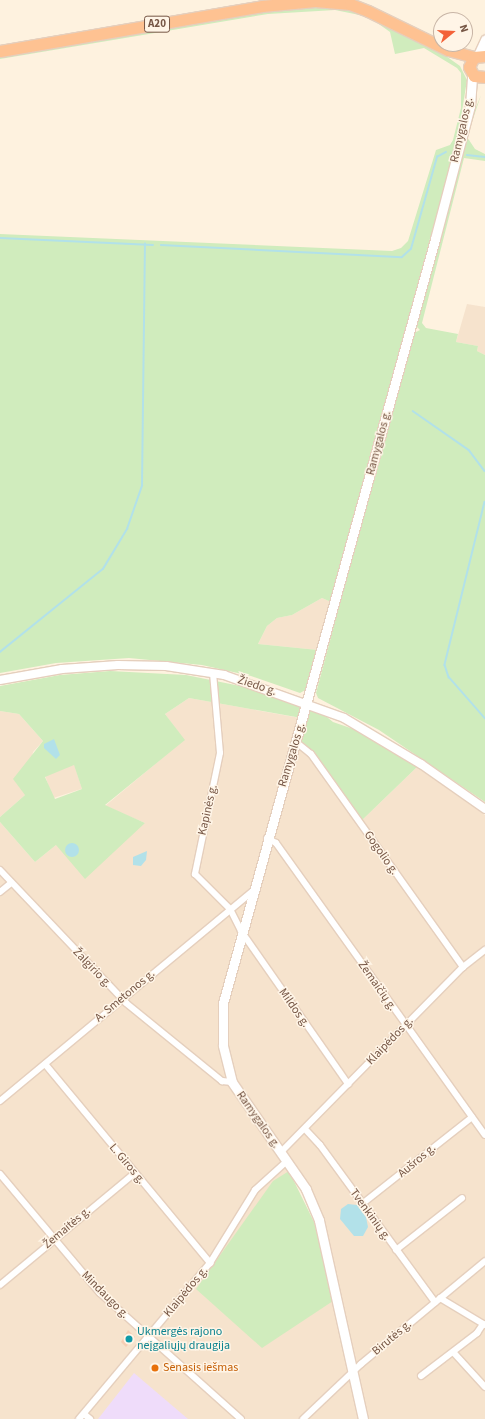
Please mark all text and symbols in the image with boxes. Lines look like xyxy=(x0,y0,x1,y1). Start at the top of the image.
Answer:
north arrow xyxy=(433,12,473,52)
road number: A20 xyxy=(144,15,170,33)
text: N xyxy=(456,23,472,34)
street label: Ramygalos g. xyxy=(448,96,476,164)
street label: Ramygalos g. xyxy=(363,409,395,477)
street label: Žiedo g. xyxy=(236,673,278,699)
street label: Ramygalos g. xyxy=(275,721,309,789)
street label: Kapinės g. xyxy=(195,783,221,837)
street label: Gogolio g. xyxy=(361,828,401,878)
street label: Žalgirio g. xyxy=(70,945,114,991)
street label: Žemaičių g. xyxy=(355,958,399,1014)
street label: A. Smetonos g. xyxy=(92,967,158,1025)
street label: Mildos g. xyxy=(275,986,313,1030)
street label: Klaipėdos g. xyxy=(364,1014,416,1068)
street label: Ramygalos g. xyxy=(233,1089,283,1151)
street label: L. Giros g. xyxy=(106,1141,148,1187)
street label: Aušros g. xyxy=(395,1141,439,1181)
street label: Tvenkinių g. xyxy=(346,1186,394,1244)
street label: Žemaitės g. xyxy=(40,1204,94,1252)
street label: Klaipėdos g. xyxy=(161,1264,211,1320)
street label: Mindaugo g. xyxy=(78,1268,132,1322)
street label: Birutės g. xyxy=(369,1317,415,1359)
place label: Ukmergės rajono neįgaliųjų draugija xyxy=(137,1325,230,1353)
marker: Ukmergės rajono neįgaliųjų draugija xyxy=(124,1334,134,1344)
place label: Senasis iešmas xyxy=(163,1361,238,1375)
marker: Senasis iešmas xyxy=(150,1363,160,1373)

